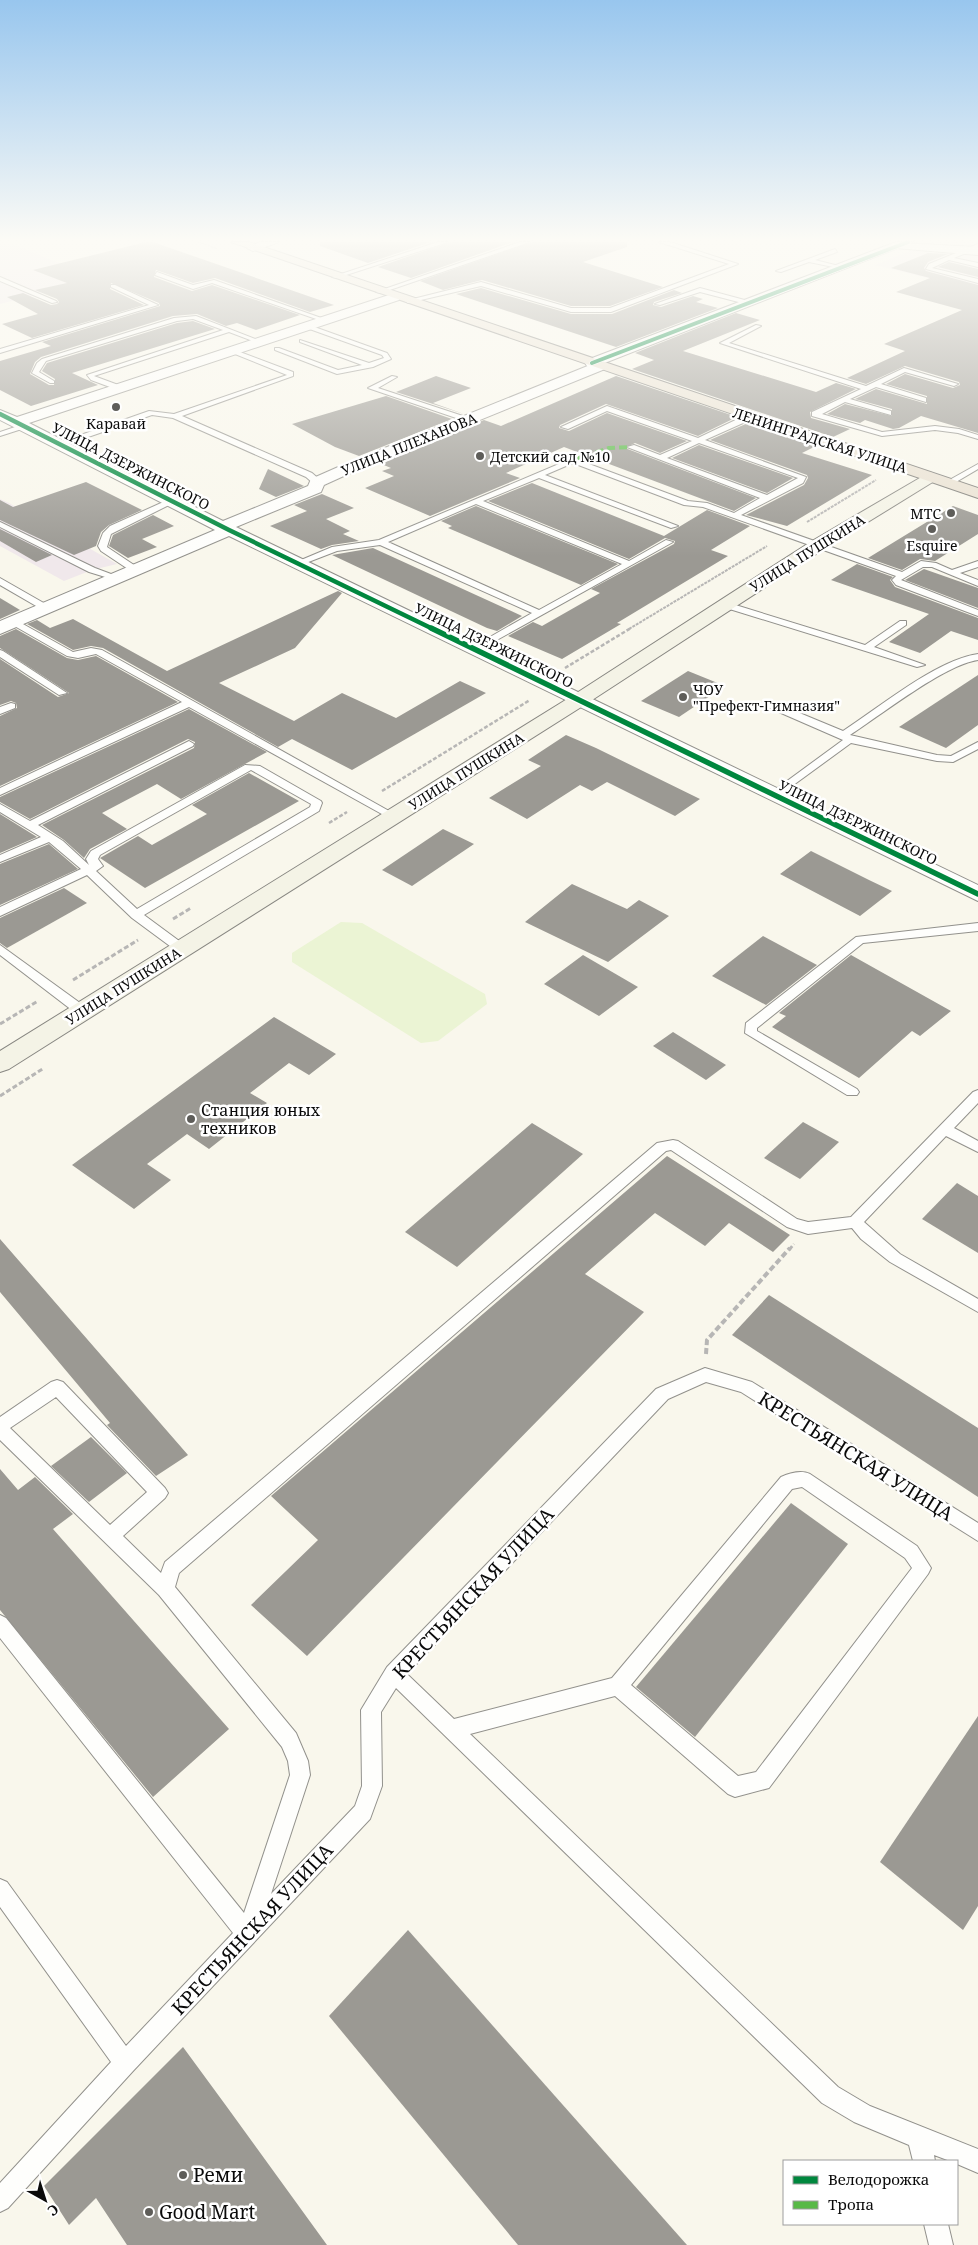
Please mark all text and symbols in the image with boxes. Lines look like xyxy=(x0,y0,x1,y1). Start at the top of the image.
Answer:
marker: Каравай xyxy=(110,401,122,413)
street label: ЛЕНИНГРАДСКАЯ УЛИЦА xyxy=(730,403,910,477)
street label: УЛИЦА ПЛЕХАНОВА xyxy=(338,408,480,480)
place label: Каравай xyxy=(86,414,146,433)
street label: УЛИЦА ДЗЕРЖИНСКОГО xyxy=(49,418,213,514)
place label: Детский сад №10 xyxy=(490,447,610,466)
marker: Детский сад №10 xyxy=(474,450,486,462)
place label: МТС xyxy=(910,504,941,523)
marker: МТС xyxy=(945,507,957,519)
street label: УЛИЦА ПУШКИНА xyxy=(746,510,868,596)
marker: Esquire xyxy=(926,523,938,535)
place label: Esquire xyxy=(906,536,958,555)
street label: УЛИЦА ДЗЕРЖИНСКОГО xyxy=(411,598,577,692)
place label: ЧОУ "Префект-Гимназия" xyxy=(693,680,840,715)
marker: ЧОУ "Префект-Гимназия" xyxy=(677,691,689,703)
street label: УЛИЦА ПУШКИНА xyxy=(405,728,527,814)
street label: УЛИЦА ДЗЕРЖИНСКОГО xyxy=(775,775,941,869)
street label: УЛИЦА ПУШКИНА xyxy=(62,943,184,1029)
place label: Станция юных техников xyxy=(201,1099,321,1139)
marker: Станция юных техников xyxy=(185,1113,197,1125)
street label: КРЕСТЬЯНСКАЯ УЛИЦА xyxy=(753,1385,959,1527)
street label: КРЕСТЬЯНСКАЯ УЛИЦА xyxy=(387,1501,560,1684)
street label: КРЕСТЬЯНСКАЯ УЛИЦА xyxy=(166,1837,339,2020)
legend xyxy=(783,2160,958,2225)
place label: Реми xyxy=(193,2162,243,2188)
marker: Реми xyxy=(177,2169,189,2181)
text: Велодорожка xyxy=(828,2169,929,2189)
north arrow xyxy=(20,2175,70,2225)
text: Тропа xyxy=(828,2194,874,2214)
place label: Good Mart xyxy=(159,2199,256,2225)
text: С xyxy=(44,2200,63,2221)
marker: Good Mart xyxy=(143,2206,155,2218)

